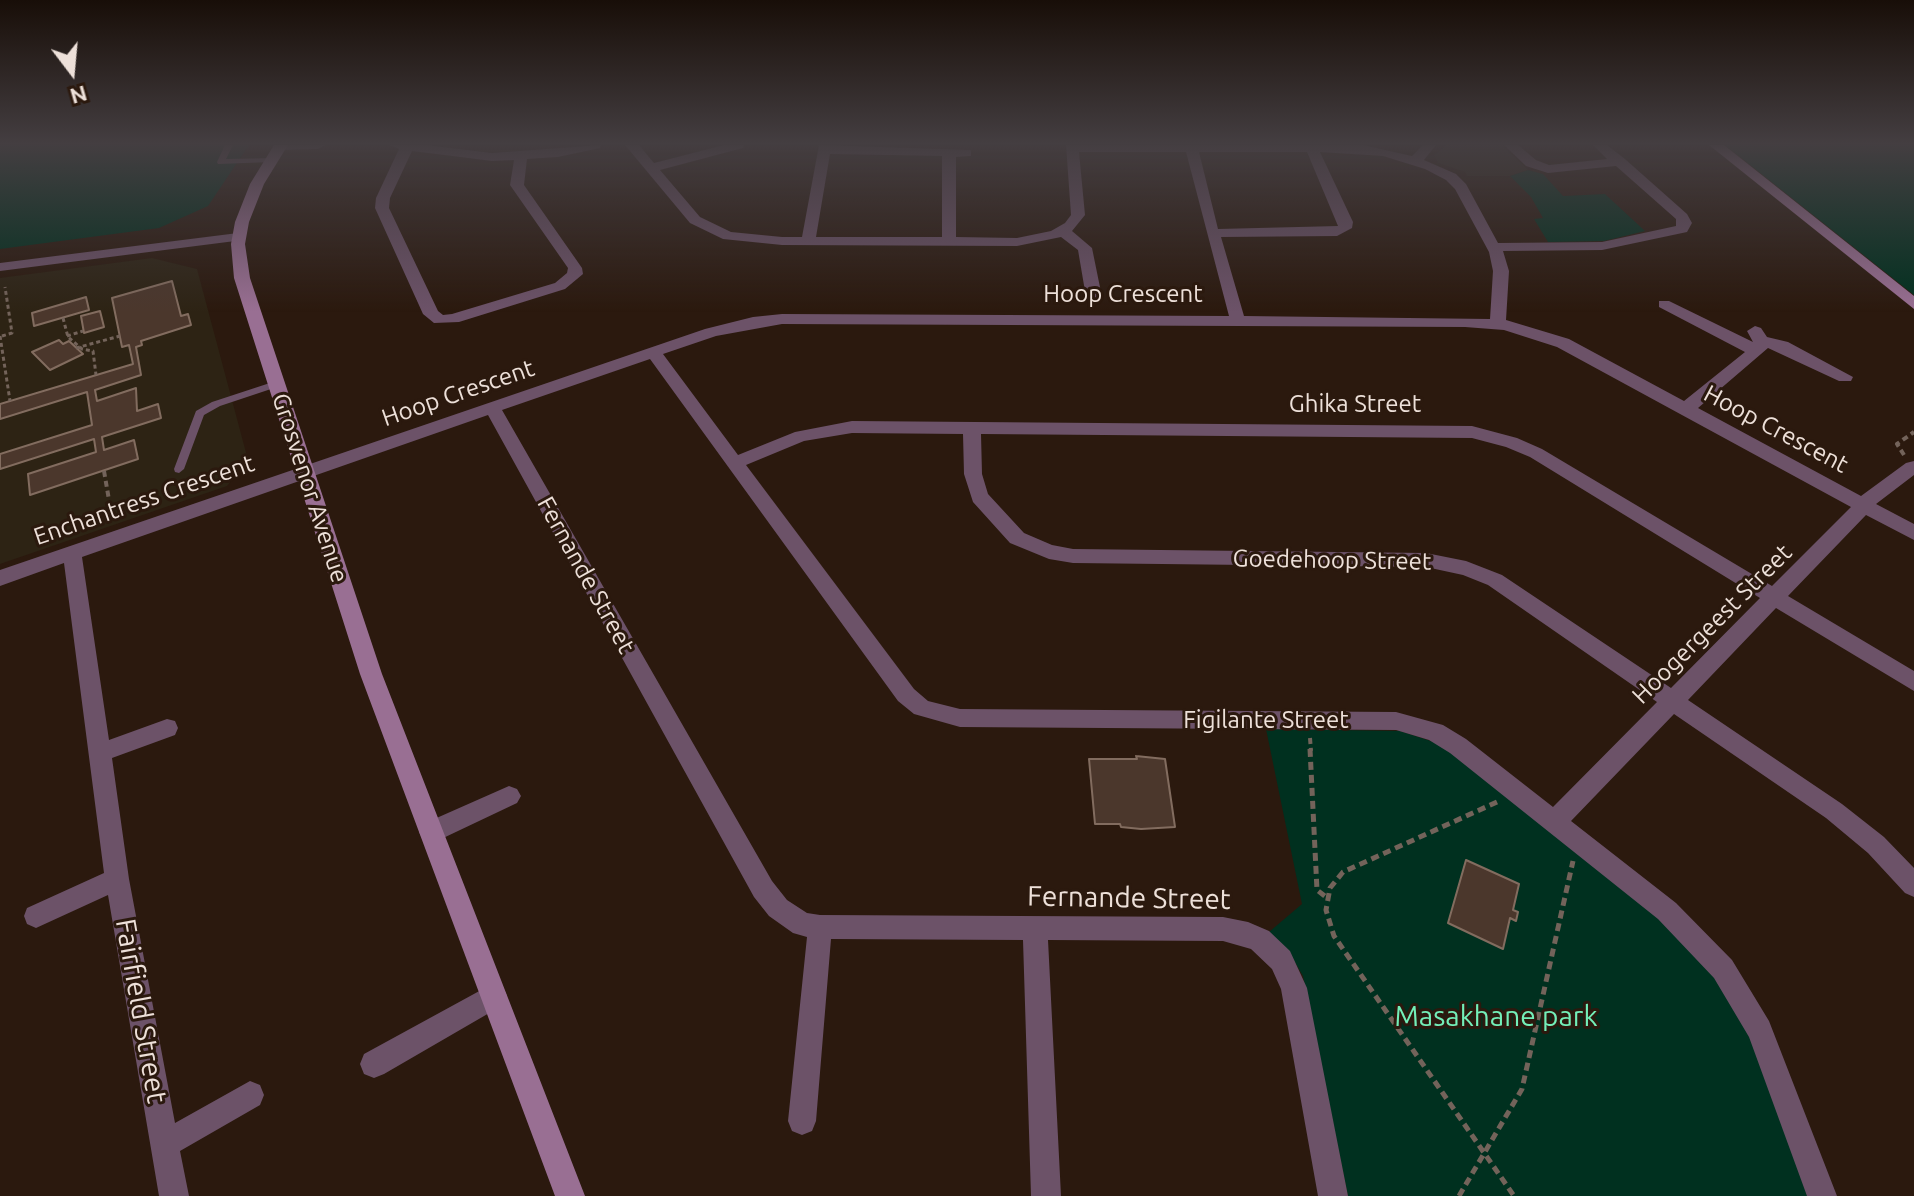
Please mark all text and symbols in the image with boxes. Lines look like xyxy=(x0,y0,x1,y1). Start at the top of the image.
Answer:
north arrow xyxy=(32,32,112,112)
text: N xyxy=(67,81,90,110)
street label: Hoop Crescent xyxy=(1043,280,1203,308)
street label: Hoop Crescent xyxy=(378,353,538,433)
street label: Hoop Crescent xyxy=(1699,379,1853,479)
street label: Grosvenor Avenue xyxy=(266,390,354,586)
street label: Ghika Street xyxy=(1289,390,1421,418)
street label: Enchantress Crescent xyxy=(30,449,258,551)
street label: Fernande Street xyxy=(531,492,641,658)
street label: Hoogergeest Street xyxy=(1626,538,1798,710)
street label: Goedehoop Street xyxy=(1232,544,1432,576)
street label: Figilante Street xyxy=(1183,706,1349,734)
street label: Fernande Street xyxy=(1027,879,1231,917)
street label: Fairfield Street xyxy=(108,916,174,1106)
park label: Masakhane park xyxy=(1394,1000,1598,1034)

